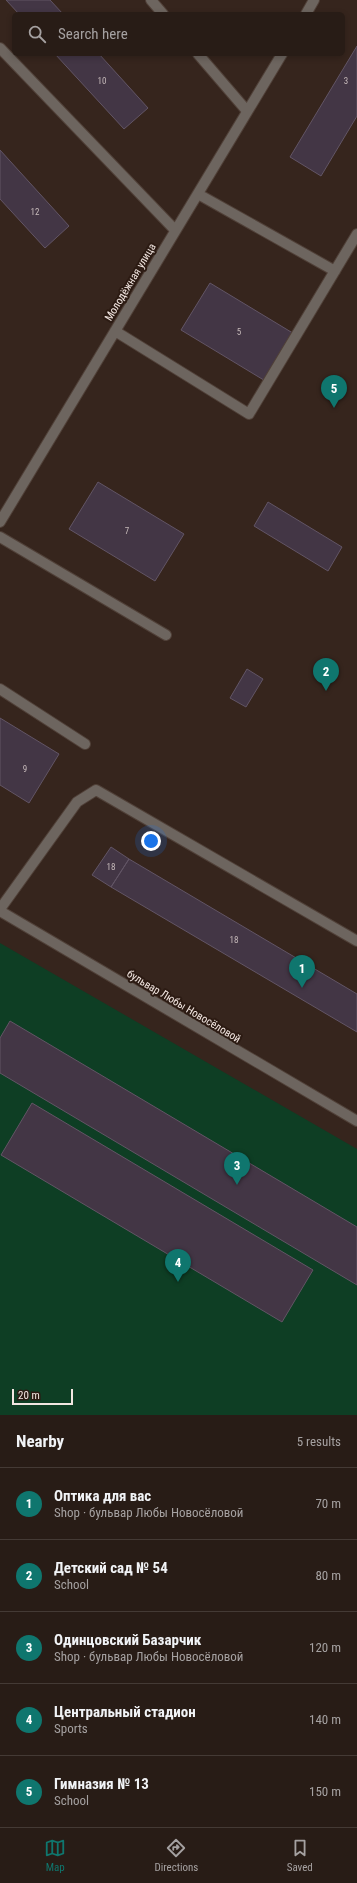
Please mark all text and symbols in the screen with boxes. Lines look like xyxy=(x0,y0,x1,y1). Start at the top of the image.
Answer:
search box xyxy=(12,12,345,56)
icon: search xyxy=(26,23,48,45)
text: Search here xyxy=(58,25,128,43)
house number: 10 xyxy=(98,76,106,86)
house number: 3 xyxy=(344,76,348,86)
house number: 12 xyxy=(31,207,40,217)
street label: Молодёжная улица xyxy=(102,241,159,323)
house number: 5 xyxy=(237,327,242,337)
pin: 5 xyxy=(321,375,347,408)
house number: 7 xyxy=(125,526,130,536)
pin: 2 xyxy=(313,658,339,691)
house number: 9 xyxy=(23,764,27,774)
your location xyxy=(141,831,161,851)
house number: 18 xyxy=(107,862,115,872)
house number: 18 xyxy=(230,935,238,945)
pin: 1 xyxy=(289,955,315,988)
street label: бульвар Любы Новосёловой xyxy=(124,967,243,1046)
pin: 3 xyxy=(224,1152,250,1185)
pin: 4 xyxy=(165,1249,191,1282)
scale bar xyxy=(12,1387,73,1406)
text: 20 m xyxy=(18,1389,40,1402)
text: Nearby xyxy=(16,1431,64,1451)
text: 5 results xyxy=(297,1434,341,1449)
text: Оптика для вас xyxy=(54,1487,151,1505)
text: 1 xyxy=(26,1496,32,1511)
text: 70 m xyxy=(315,1496,341,1511)
text: Shop · бульвар Любы Новосёловой xyxy=(54,1505,243,1520)
text: Детский сад № 54 xyxy=(54,1559,168,1577)
text: 2 xyxy=(26,1568,32,1583)
text: 80 m xyxy=(315,1568,341,1583)
text: School xyxy=(54,1577,89,1592)
text: Одинцовский Базарчик xyxy=(54,1631,201,1649)
text: 3 xyxy=(26,1640,32,1655)
text: 120 m xyxy=(309,1640,341,1655)
text: Shop · бульвар Любы Новосёловой xyxy=(54,1649,243,1664)
text: Центральный стадион xyxy=(54,1703,196,1721)
text: 4 xyxy=(26,1712,32,1727)
text: 140 m xyxy=(309,1712,341,1727)
text: Sports xyxy=(54,1721,88,1736)
text: Гимназия № 13 xyxy=(54,1775,149,1793)
text: 5 xyxy=(26,1784,32,1799)
text: 150 m xyxy=(309,1784,341,1799)
text: School xyxy=(54,1793,89,1808)
tab: Map xyxy=(44,1837,66,1874)
tab: Directions xyxy=(154,1837,198,1874)
tab: Saved xyxy=(287,1837,313,1874)

